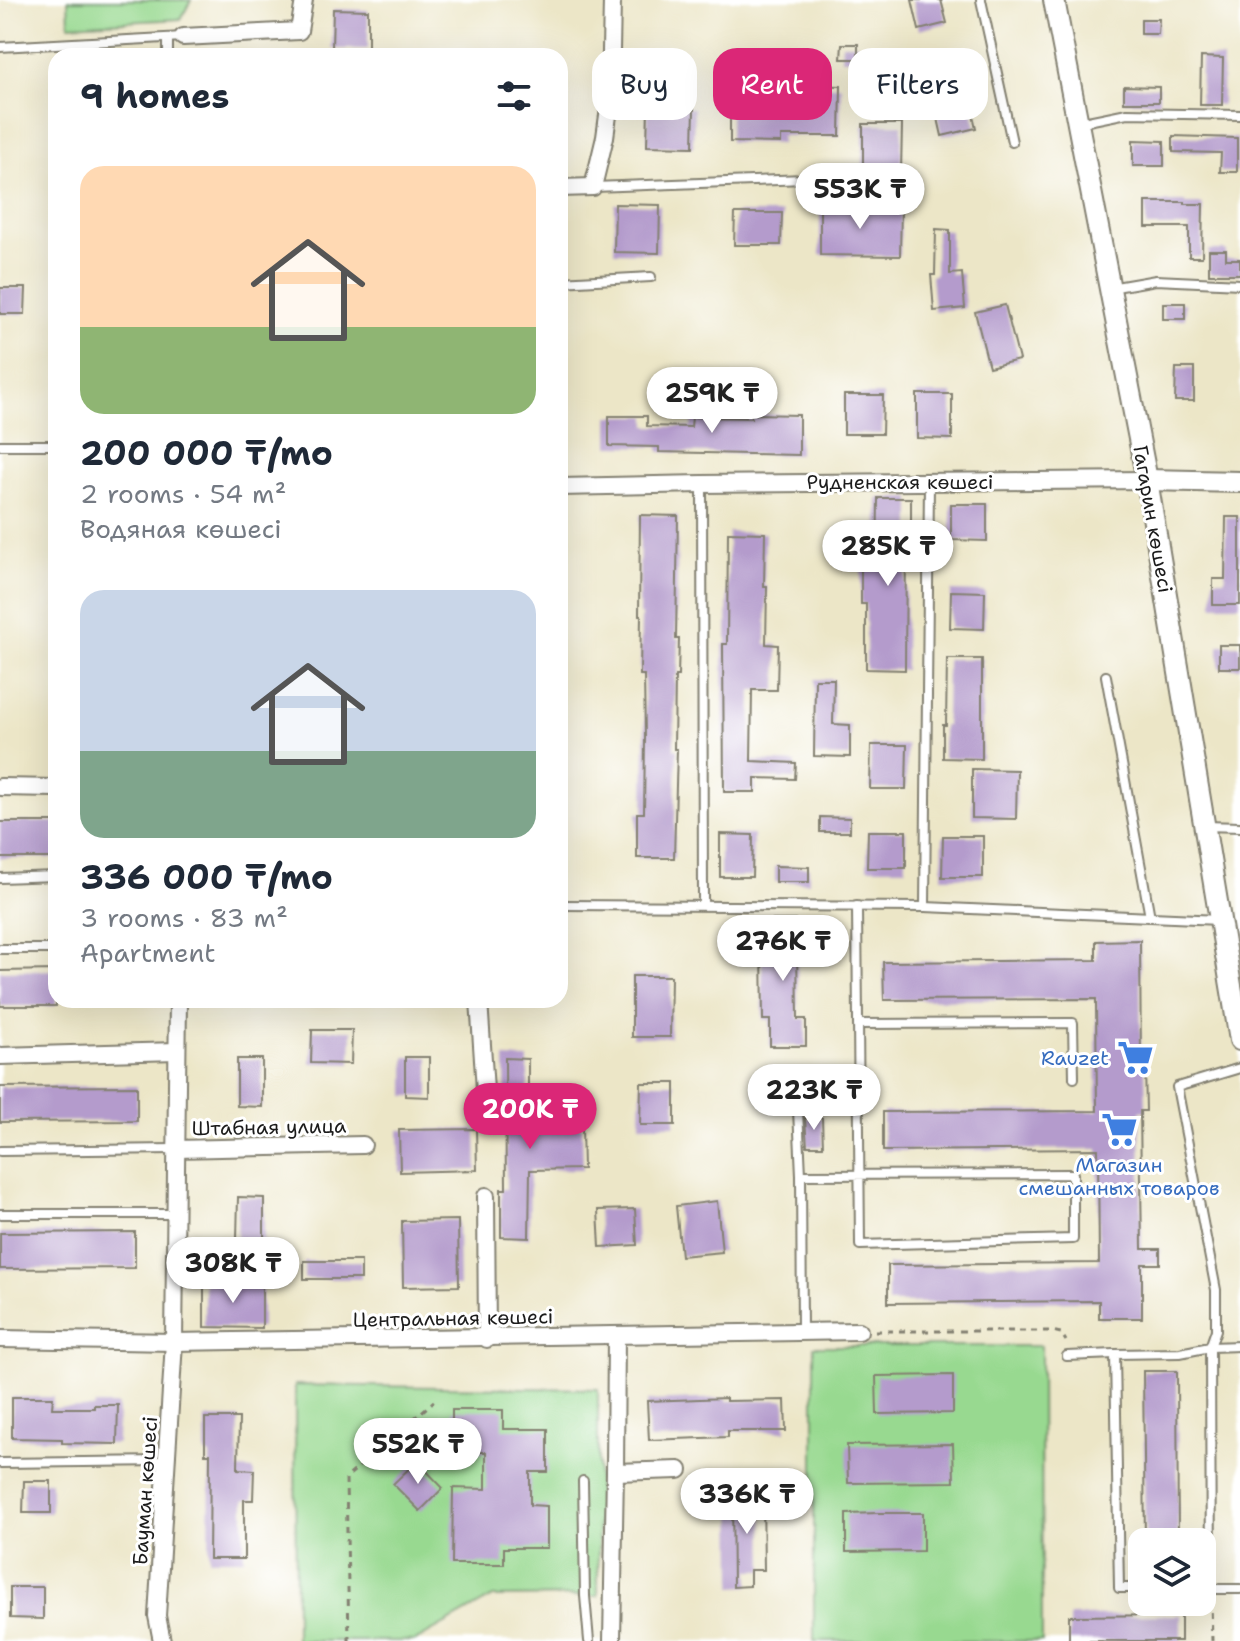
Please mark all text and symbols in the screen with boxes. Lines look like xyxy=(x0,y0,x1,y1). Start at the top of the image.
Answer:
chip: Buy xyxy=(592,48,697,120)
chip: Rent xyxy=(713,48,832,120)
chip: Filters xyxy=(848,48,988,120)
text: 9 homes xyxy=(80,73,229,119)
icon: filters xyxy=(492,74,536,118)
pin: 553K ₸ xyxy=(795,163,925,231)
text: 553K ₸ xyxy=(814,171,906,206)
icon: home xyxy=(236,218,380,362)
pin: 259K ₸ xyxy=(647,367,777,435)
text: 259K ₸ xyxy=(665,375,759,410)
text: 200 000 ₸/mo xyxy=(80,430,333,476)
street label: Гагарин көшесі xyxy=(1127,443,1179,595)
street label: Рудненская көшесі xyxy=(807,469,993,495)
text: 2 rooms · 54 m² xyxy=(80,476,286,511)
text: Водяная көшесі xyxy=(80,511,282,546)
pin: 285K ₸ xyxy=(823,520,953,588)
text: 285K ₸ xyxy=(840,528,936,563)
icon: home xyxy=(236,642,380,786)
text: 336 000 ₸/mo xyxy=(80,854,333,900)
text: 3 rooms · 83 m² xyxy=(80,900,288,935)
pin: 276K ₸ xyxy=(718,915,848,983)
text: 276K ₸ xyxy=(735,923,831,958)
text: Apartment xyxy=(80,935,216,970)
supermarket icon: Rauzet xyxy=(1116,1039,1154,1077)
place label: Rauzet xyxy=(1041,1045,1109,1071)
pin: 223K ₸ xyxy=(749,1064,879,1132)
text: 223K ₸ xyxy=(766,1072,862,1107)
pin: 200K ₸ xyxy=(465,1083,595,1151)
text: 200K ₸ xyxy=(482,1091,578,1126)
supermarket icon: Магазин смешанных товаров xyxy=(1100,1111,1138,1149)
street label: Штабная улица xyxy=(191,1113,347,1141)
place label: Магазин смешанных товаров xyxy=(1018,1152,1220,1201)
pin: 308K ₸ xyxy=(168,1237,298,1305)
text: 308K ₸ xyxy=(184,1245,282,1280)
street label: Центральная көшесі xyxy=(352,1303,554,1333)
street label: Бауман көшесі xyxy=(127,1415,163,1567)
pin: 552K ₸ xyxy=(353,1418,483,1486)
text: 552K ₸ xyxy=(372,1426,464,1461)
pin: 336K ₸ xyxy=(682,1468,812,1536)
text: 336K ₸ xyxy=(699,1476,795,1511)
map controls xyxy=(1128,1528,1216,1616)
button: layers xyxy=(1128,1528,1216,1616)

